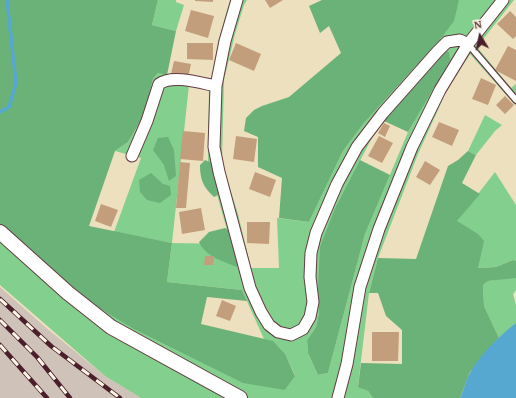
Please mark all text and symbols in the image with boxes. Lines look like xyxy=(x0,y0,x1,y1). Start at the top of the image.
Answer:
north arrow xyxy=(460,16,500,56)
text: N xyxy=(473,16,483,33)

